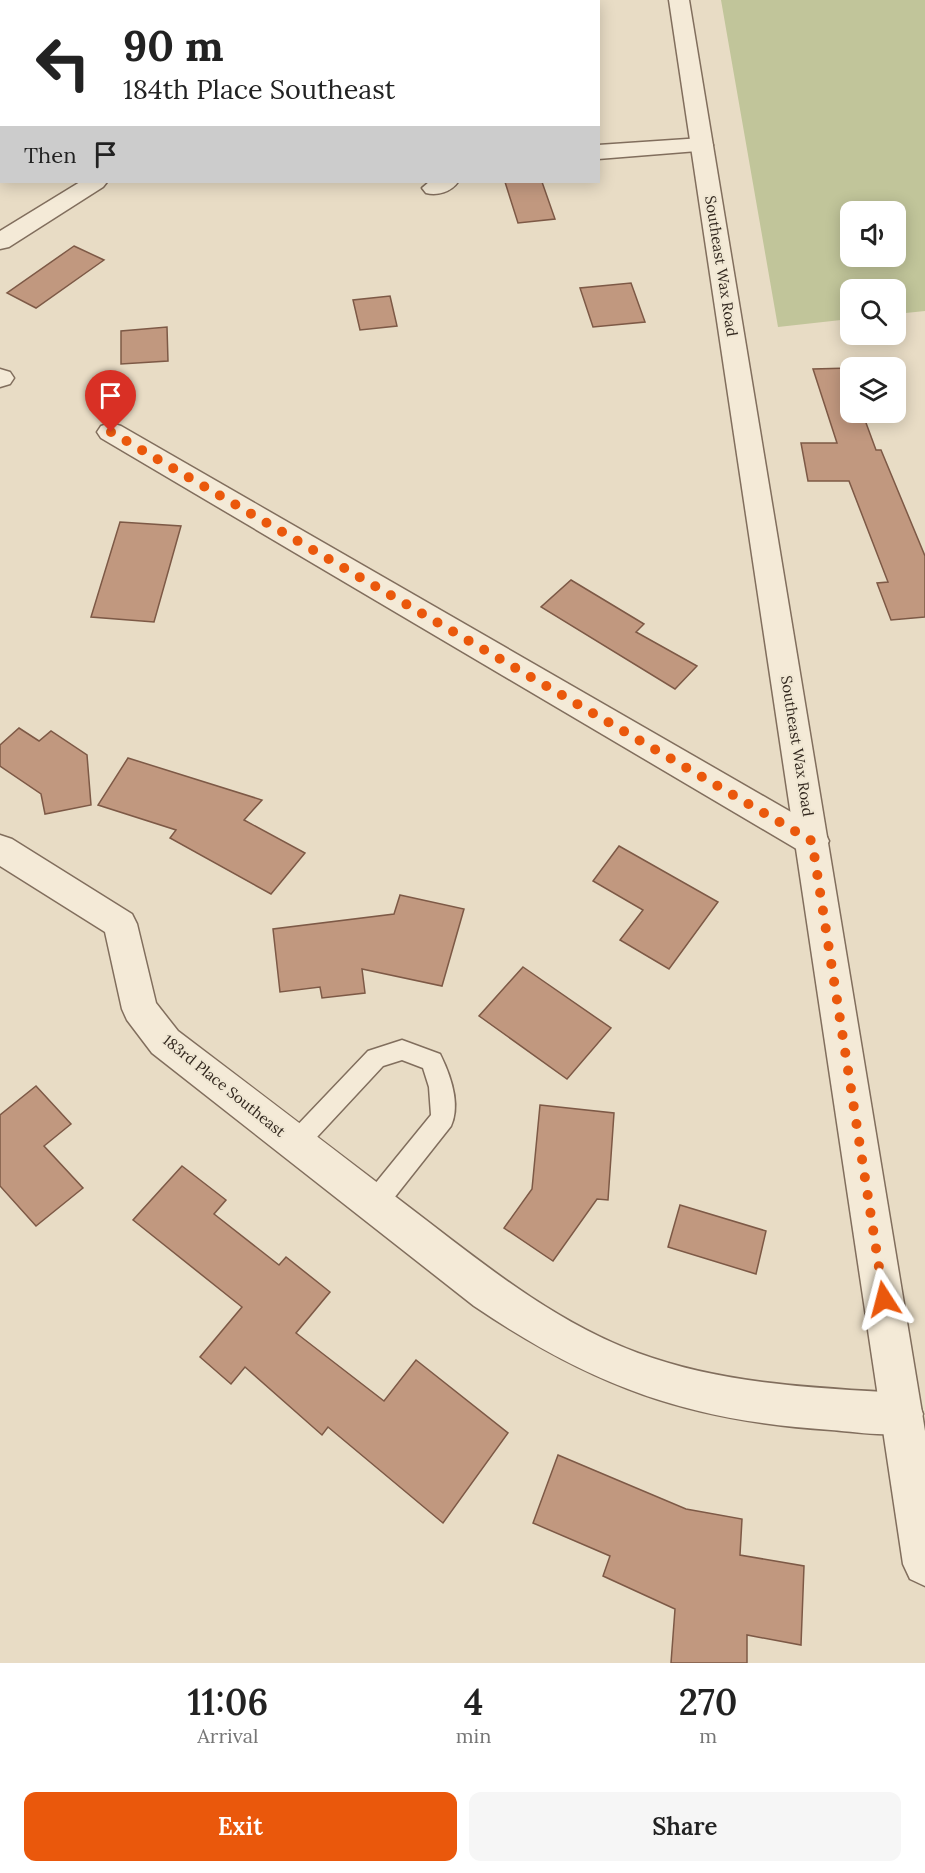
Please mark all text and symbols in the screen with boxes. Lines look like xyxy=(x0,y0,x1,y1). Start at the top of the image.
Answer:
text: 90 m xyxy=(123,19,224,73)
icon: left xyxy=(24,24,102,102)
text: 184th Place Southeast xyxy=(123,72,395,106)
icon: arrive xyxy=(89,138,122,171)
text: Then xyxy=(24,141,77,169)
street label: Southeast Wax Road xyxy=(701,194,742,338)
map controls xyxy=(840,201,906,423)
button: sound xyxy=(840,201,906,267)
button: search xyxy=(840,279,906,345)
button: layers xyxy=(840,357,906,423)
pin xyxy=(85,370,136,432)
icon: arrive xyxy=(94,379,127,412)
street label: Southeast Wax Road xyxy=(777,674,818,818)
street label: 183rd Place Southeast xyxy=(159,1030,289,1141)
position arrow xyxy=(852,1267,916,1331)
text: 11:06 xyxy=(187,1679,268,1725)
text: 4 xyxy=(464,1679,483,1725)
text: 270 xyxy=(679,1679,738,1725)
text: Arrival xyxy=(197,1723,258,1748)
text: min xyxy=(456,1723,491,1748)
text: m xyxy=(699,1723,717,1748)
button: Exit xyxy=(24,1792,457,1861)
button: Share xyxy=(469,1792,901,1861)

